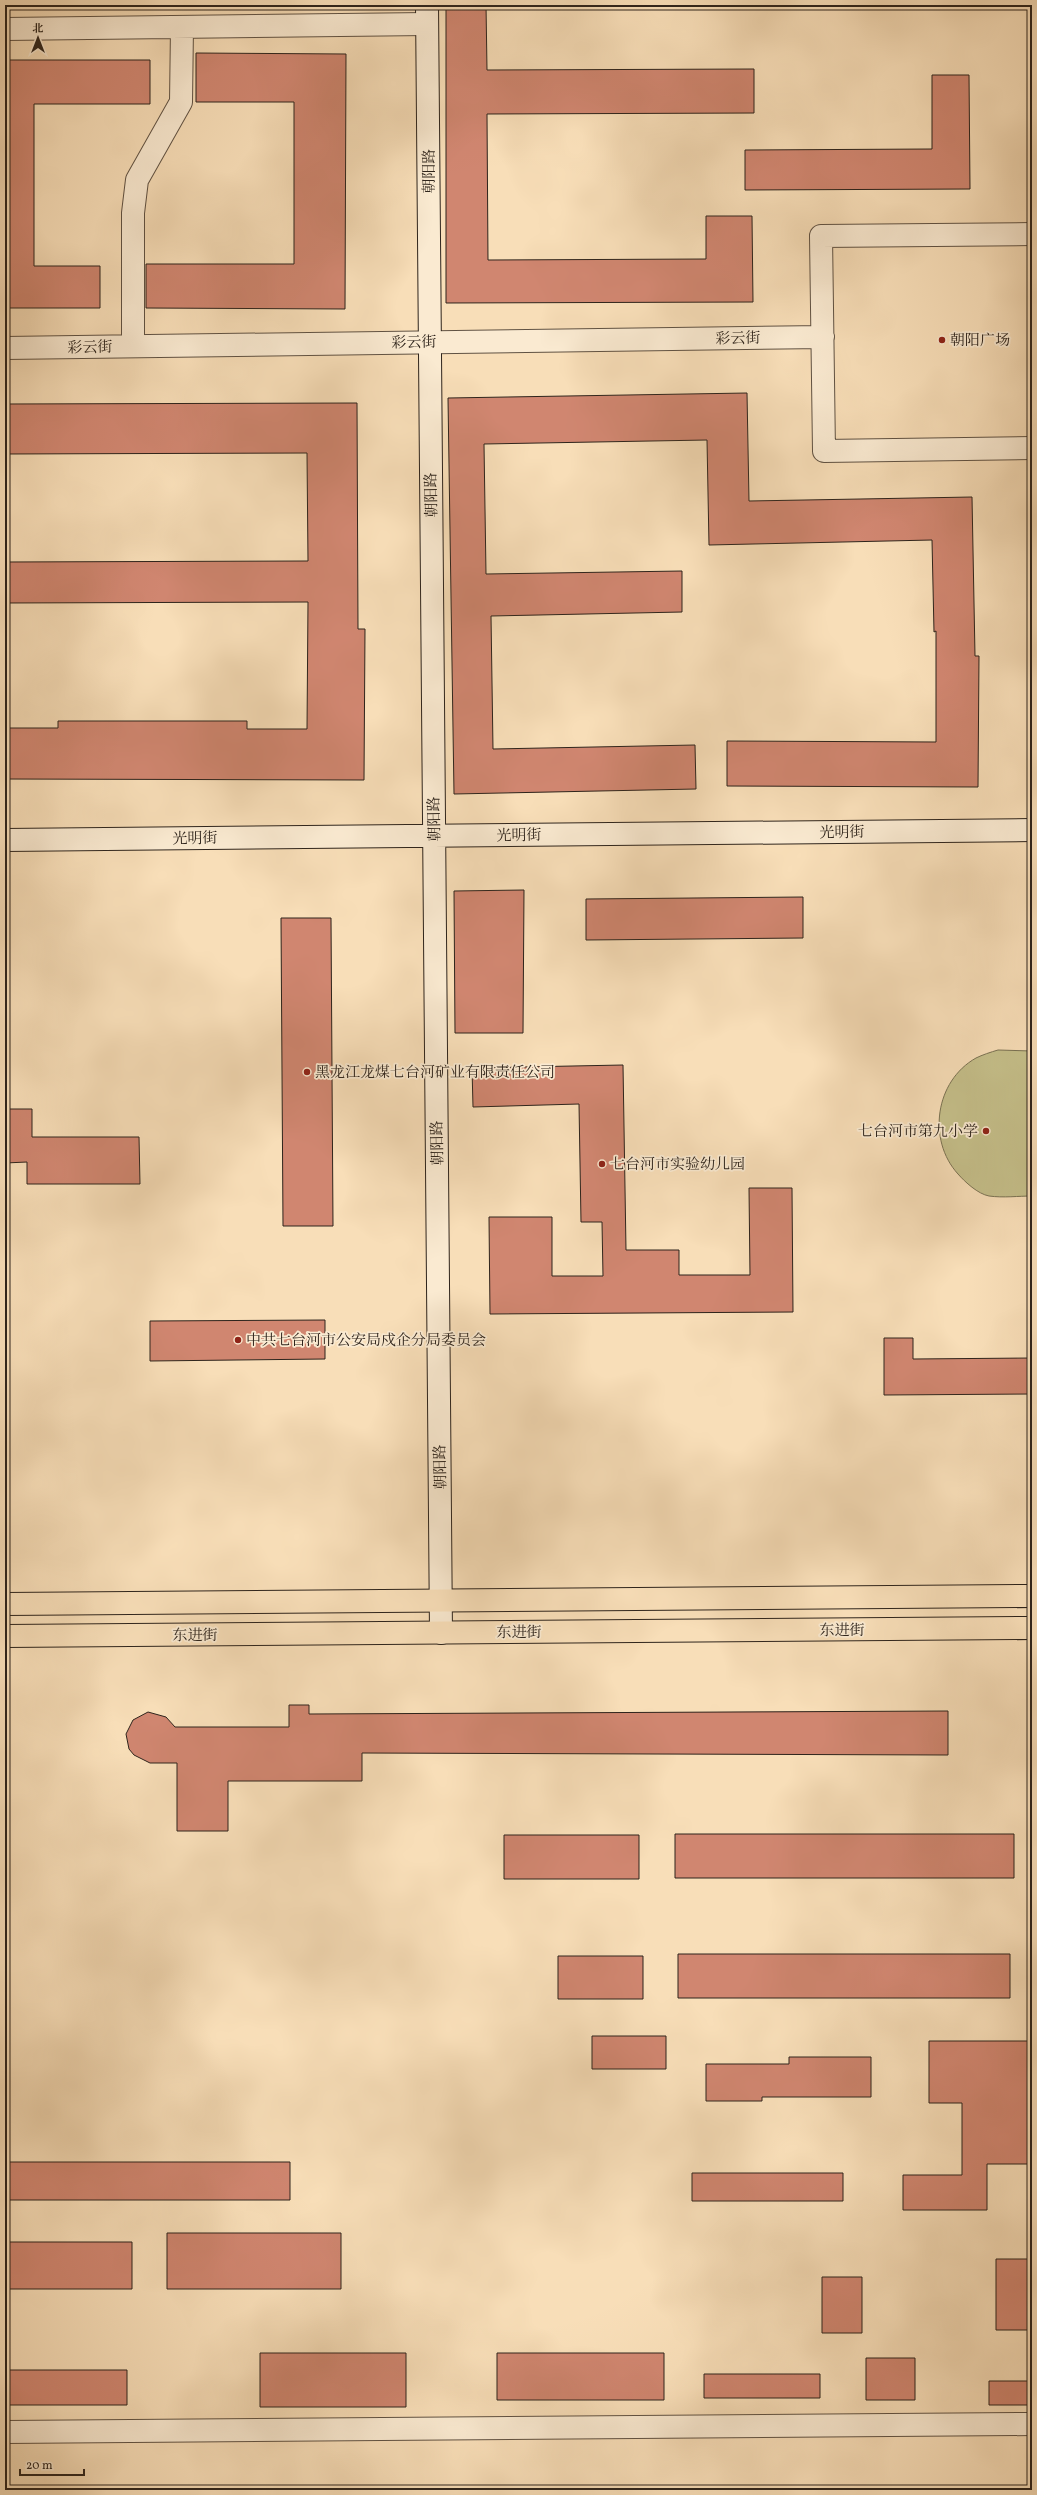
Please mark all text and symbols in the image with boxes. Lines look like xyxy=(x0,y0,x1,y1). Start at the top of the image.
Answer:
north arrow xyxy=(18,18,58,58)
text: 北 xyxy=(33,22,44,37)
street label: 朝阳路 xyxy=(420,148,441,194)
street label: 彩云街 xyxy=(715,329,761,350)
place label: 朝阳广场 xyxy=(950,331,1010,352)
street label: 彩云街 xyxy=(391,333,437,354)
marker: 朝阳广场 xyxy=(937,335,947,345)
street label: 彩云街 xyxy=(67,338,113,359)
street label: 朝阳路 xyxy=(422,472,443,518)
street label: 朝阳路 xyxy=(425,796,446,842)
street label: 光明街 xyxy=(819,823,865,844)
street label: 光明街 xyxy=(496,826,542,847)
street label: 光明街 xyxy=(172,829,218,850)
place label: 黑龙江龙煤七台河矿业有限责任公司 xyxy=(315,1063,555,1084)
marker: 黑龙江龙煤七台河矿业有限责任公司 xyxy=(302,1067,312,1077)
street label: 朝阳路 xyxy=(428,1120,449,1166)
place label: 七台河市第九小学 xyxy=(858,1122,978,1143)
marker: 七台河市第九小学 xyxy=(981,1126,991,1136)
place label: 七台河市实验幼儿园 xyxy=(610,1155,745,1176)
marker: 七台河市实验幼儿园 xyxy=(597,1159,607,1169)
place label: 中共七台河市公安局戍企分局委员会 xyxy=(246,1331,486,1352)
marker: 中共七台河市公安局戍企分局委员会 xyxy=(233,1335,243,1345)
street label: 朝阳路 xyxy=(431,1444,452,1490)
street label: 东进街 xyxy=(819,1621,865,1642)
street label: 东进街 xyxy=(496,1623,542,1644)
street label: 东进街 xyxy=(172,1626,218,1647)
scale bar xyxy=(20,2451,84,2477)
text: 20 m xyxy=(26,2458,53,2474)

